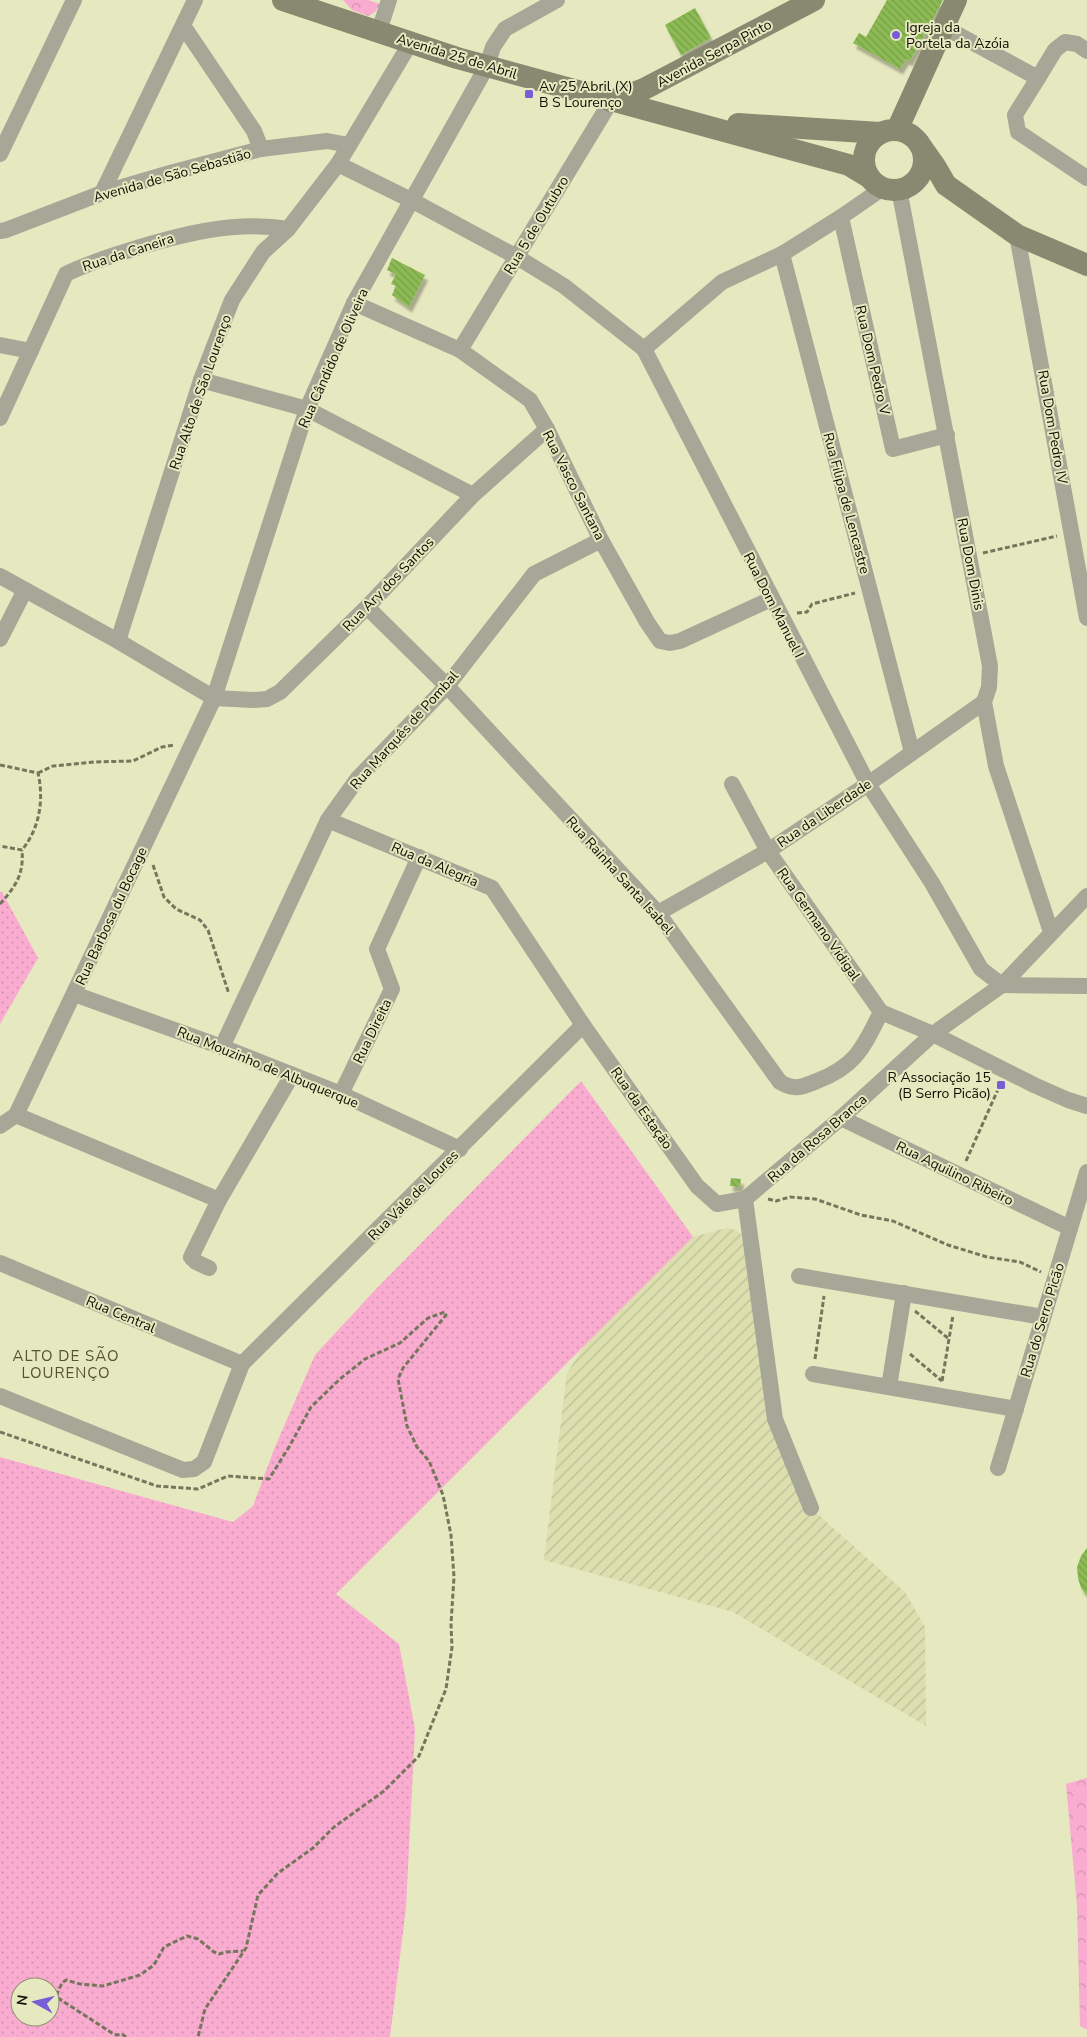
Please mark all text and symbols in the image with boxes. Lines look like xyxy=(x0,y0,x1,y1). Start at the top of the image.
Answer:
street label: Avenida Serpa Pinto xyxy=(653,15,775,92)
place label: Igreja da Portela da Azóia xyxy=(906,18,1009,53)
street label: Avenida 25 de Abril xyxy=(394,29,520,84)
marker: Igreja da Portela da Azóia xyxy=(890,29,902,41)
place label: Av 25 Abril (X) B S Lourenço xyxy=(539,77,633,112)
marker: Av 25 Abril (X) B S Lourenço xyxy=(523,88,535,100)
street label: Avenida de São Sebastião xyxy=(91,144,253,207)
street label: Rua 5 de Outubro xyxy=(500,172,573,278)
street label: Rua da Caneira xyxy=(80,229,176,276)
street label: Rua Cândido de Oliveira xyxy=(294,285,373,431)
street label: Rua Dom Pedro V xyxy=(851,303,894,417)
street label: Rua Alto de São Lourenço xyxy=(165,312,236,472)
street label: Rua Dom Pedro IV xyxy=(1033,368,1072,486)
street label: Rua Vasco Santana xyxy=(538,427,609,543)
street label: Rua Filipa de Lencastre xyxy=(818,430,875,576)
street label: Rua Dom Dinis xyxy=(952,516,989,612)
street label: Rua Ary dos Santos xyxy=(338,533,439,636)
street label: Rua Dom Manuel I xyxy=(739,549,808,661)
street label: Rua Marquês de Pombal xyxy=(346,666,463,794)
street label: Rua da Liberdade xyxy=(773,775,875,852)
street label: Rua Rainha Santa Isabel xyxy=(562,812,678,939)
street label: Rua da Alegria xyxy=(388,838,481,891)
street label: Rua Barbosa du Bocage xyxy=(71,844,152,988)
street label: Rua Germano Vidigal xyxy=(772,864,865,985)
street label: Rua Direita xyxy=(349,996,396,1067)
street label: Rua Mouzinho de Albuquerque xyxy=(174,1022,361,1113)
street label: Rua da Estação xyxy=(606,1063,677,1153)
place label: R Associação 15 (B Serro Picão) xyxy=(887,1068,991,1103)
marker: R Associação 15 (B Serro Picão) xyxy=(995,1079,1007,1091)
street label: Rua da Rosa Branca xyxy=(764,1090,871,1187)
street label: Rua Aquilino Ribeiro xyxy=(893,1137,1017,1210)
street label: Rua Vale de Loures xyxy=(364,1146,463,1245)
street label: Rua do Serro Picão xyxy=(1016,1260,1069,1380)
street label: Rua Central xyxy=(83,1291,159,1338)
district label: ALTO DE SÃO LOURENÇO xyxy=(12,1346,120,1383)
north arrow xyxy=(10,1977,60,2027)
text: N xyxy=(12,1994,33,2007)

